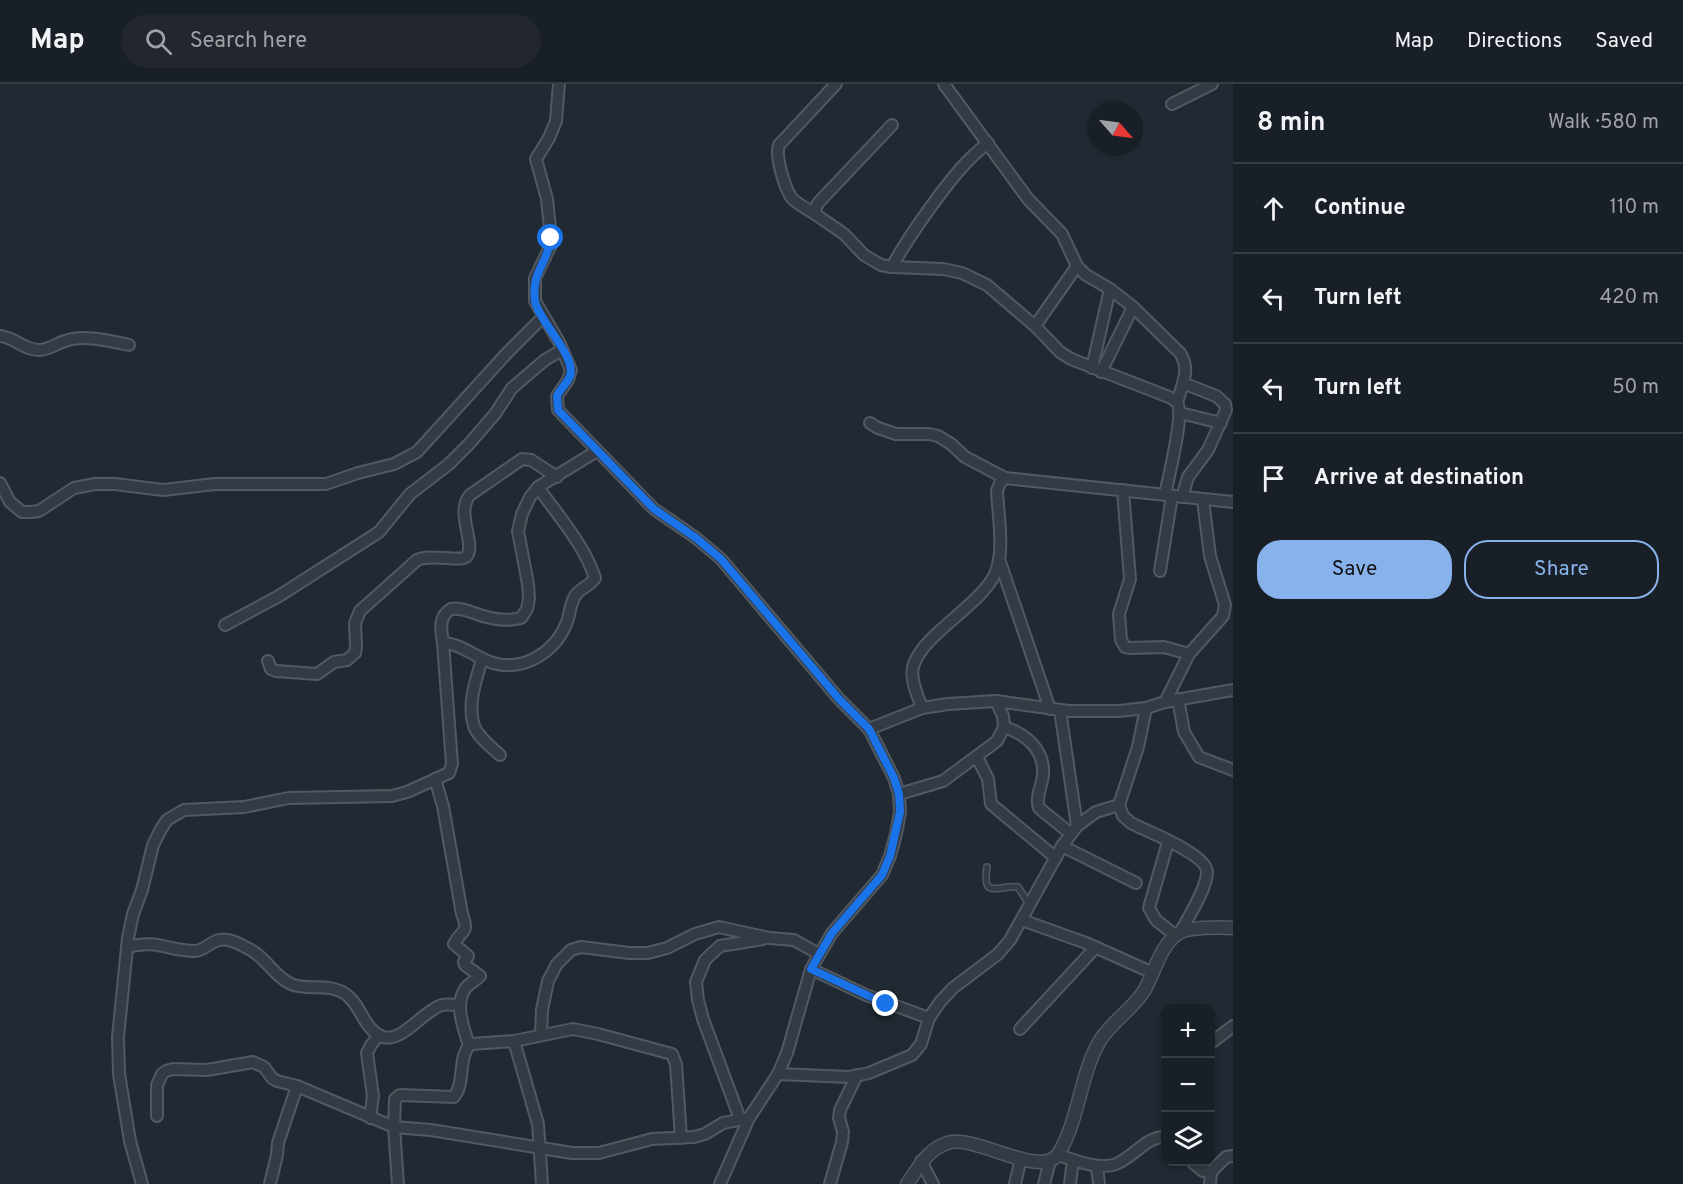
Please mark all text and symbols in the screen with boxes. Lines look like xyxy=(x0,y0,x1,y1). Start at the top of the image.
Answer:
search box xyxy=(121,14,541,68)
text: Map xyxy=(30,23,85,59)
icon: search xyxy=(142,25,175,58)
text: Search here xyxy=(190,28,307,55)
text: Map xyxy=(1394,28,1434,55)
text: Directions xyxy=(1467,28,1562,55)
text: Saved xyxy=(1595,28,1653,55)
north arrow xyxy=(1089,102,1143,156)
text: 8 min xyxy=(1257,107,1325,140)
text: Walk · 580 m xyxy=(1548,110,1659,136)
icon: ahead xyxy=(1257,192,1290,225)
text: Continue xyxy=(1314,195,1405,222)
text: 110 m xyxy=(1610,195,1659,221)
route start xyxy=(537,224,563,250)
icon: left xyxy=(1257,282,1290,315)
text: Turn left xyxy=(1314,285,1402,312)
text: 420 m xyxy=(1600,285,1659,311)
icon: left xyxy=(1257,372,1290,405)
text: Turn left xyxy=(1314,375,1402,402)
text: 50 m xyxy=(1612,375,1659,401)
icon: arrive xyxy=(1257,462,1290,495)
text: Arrive at destination xyxy=(1314,465,1524,492)
button: Save xyxy=(1257,540,1452,599)
button: Share xyxy=(1464,540,1659,599)
route end xyxy=(872,990,898,1016)
map controls xyxy=(1161,1004,1215,1166)
button: + xyxy=(1161,1004,1215,1058)
button: − xyxy=(1161,1058,1215,1112)
button: layers xyxy=(1161,1112,1215,1166)

